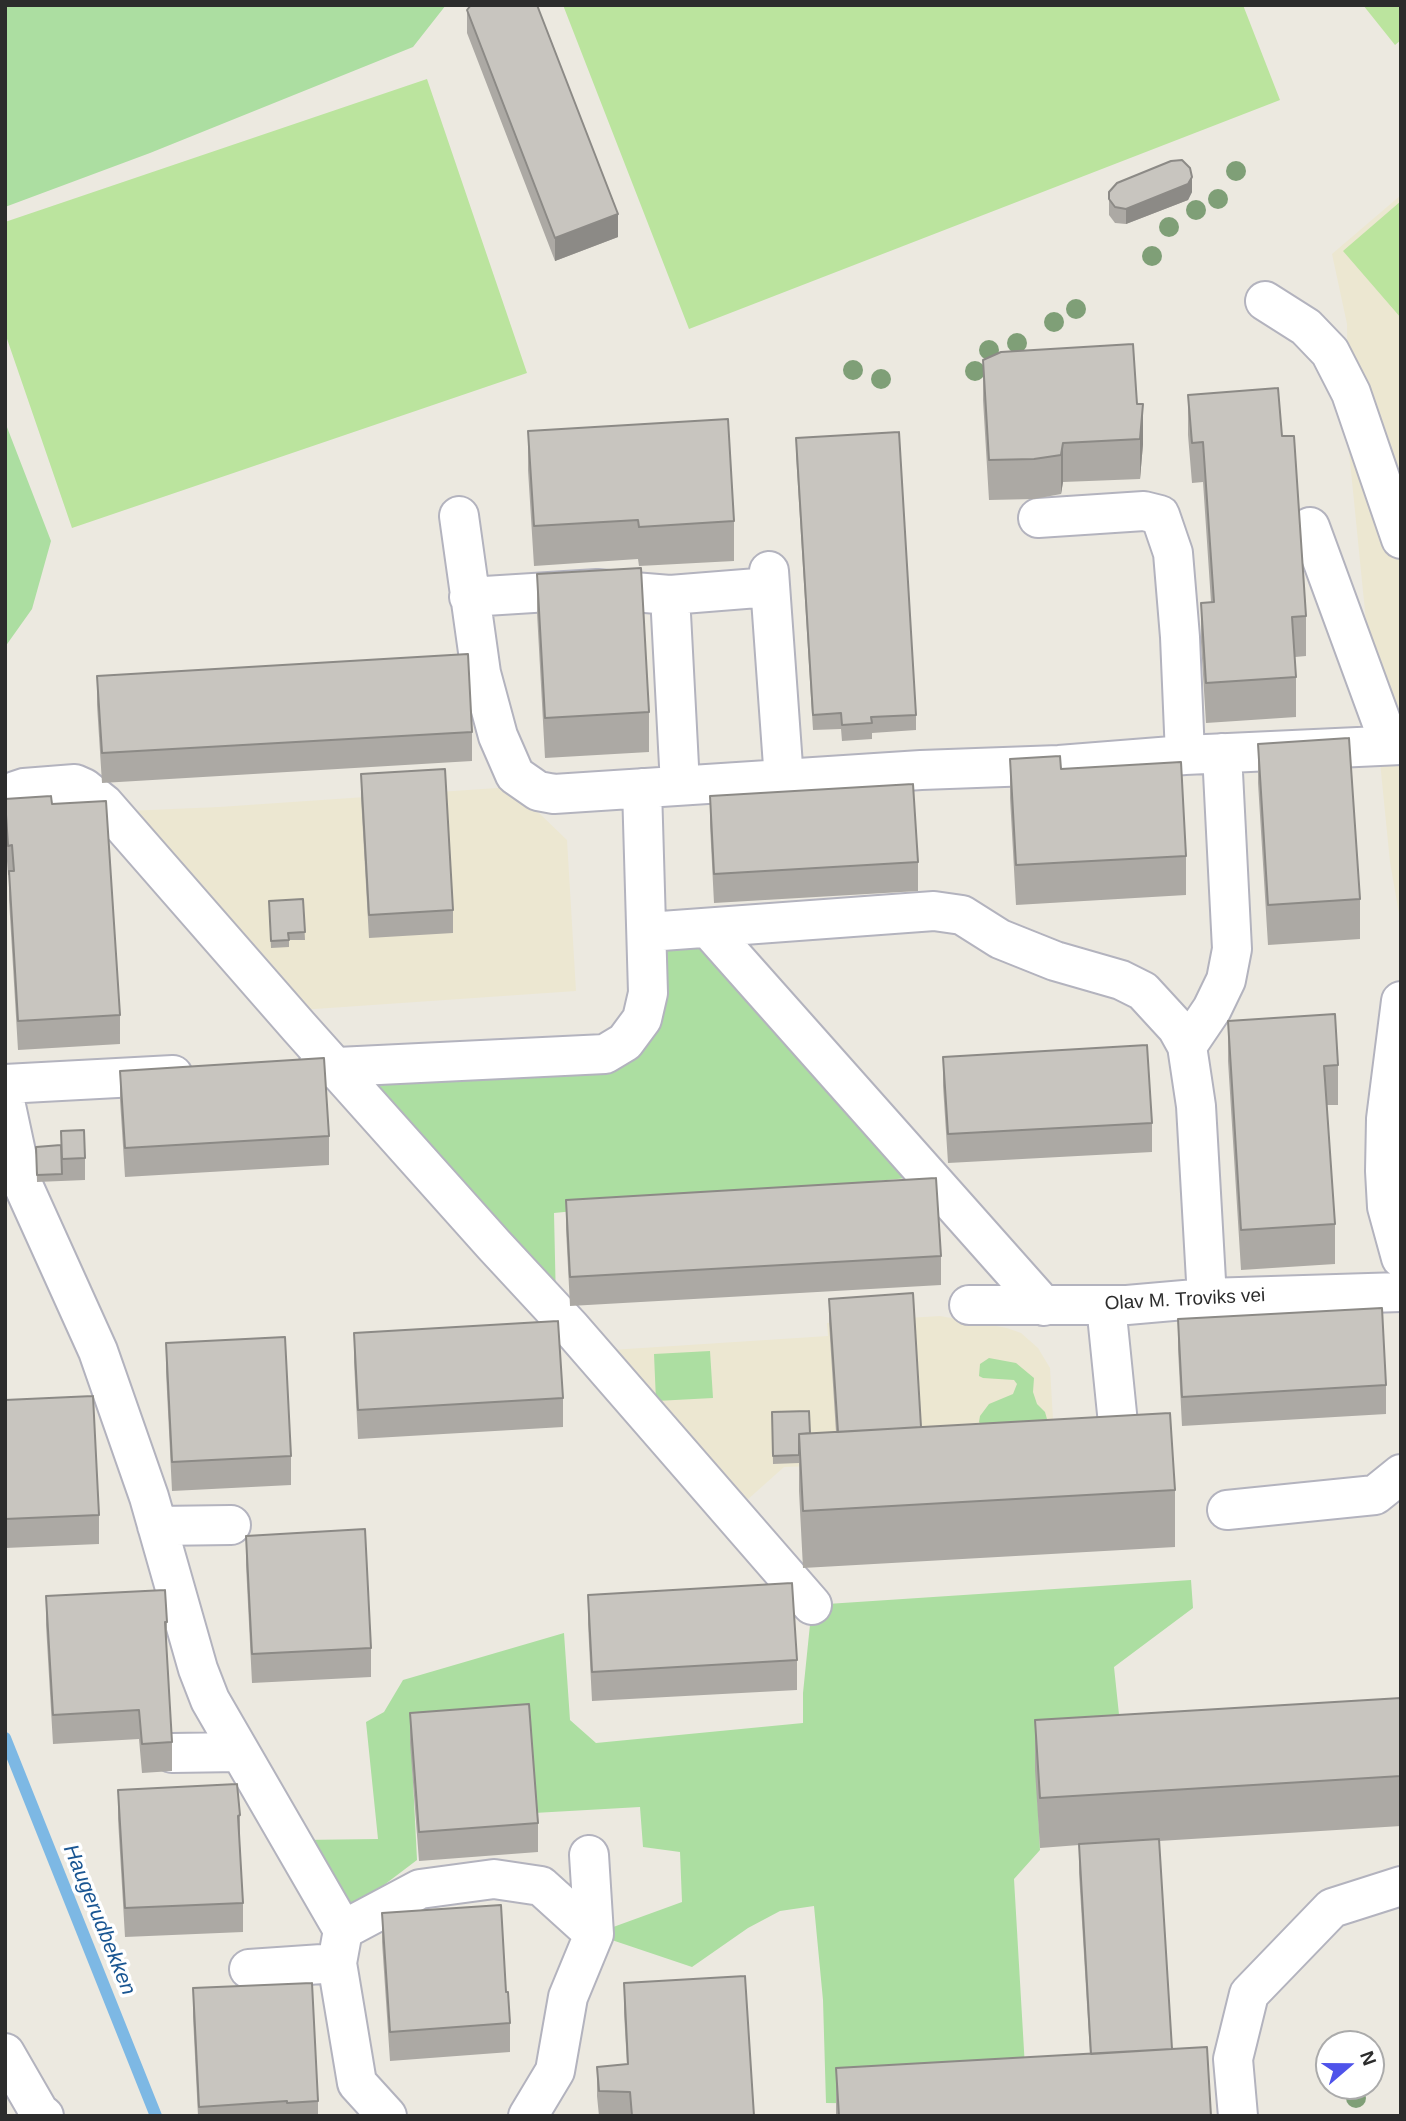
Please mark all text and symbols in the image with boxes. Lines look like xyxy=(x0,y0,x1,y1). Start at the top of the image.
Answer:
street label: Olav M. Troviks vei xyxy=(1104,1284,1266,1316)
water label: Haugerudbekken xyxy=(57,1841,141,1999)
north arrow xyxy=(1315,2030,1385,2100)
text: N xyxy=(1356,2048,1381,2068)

